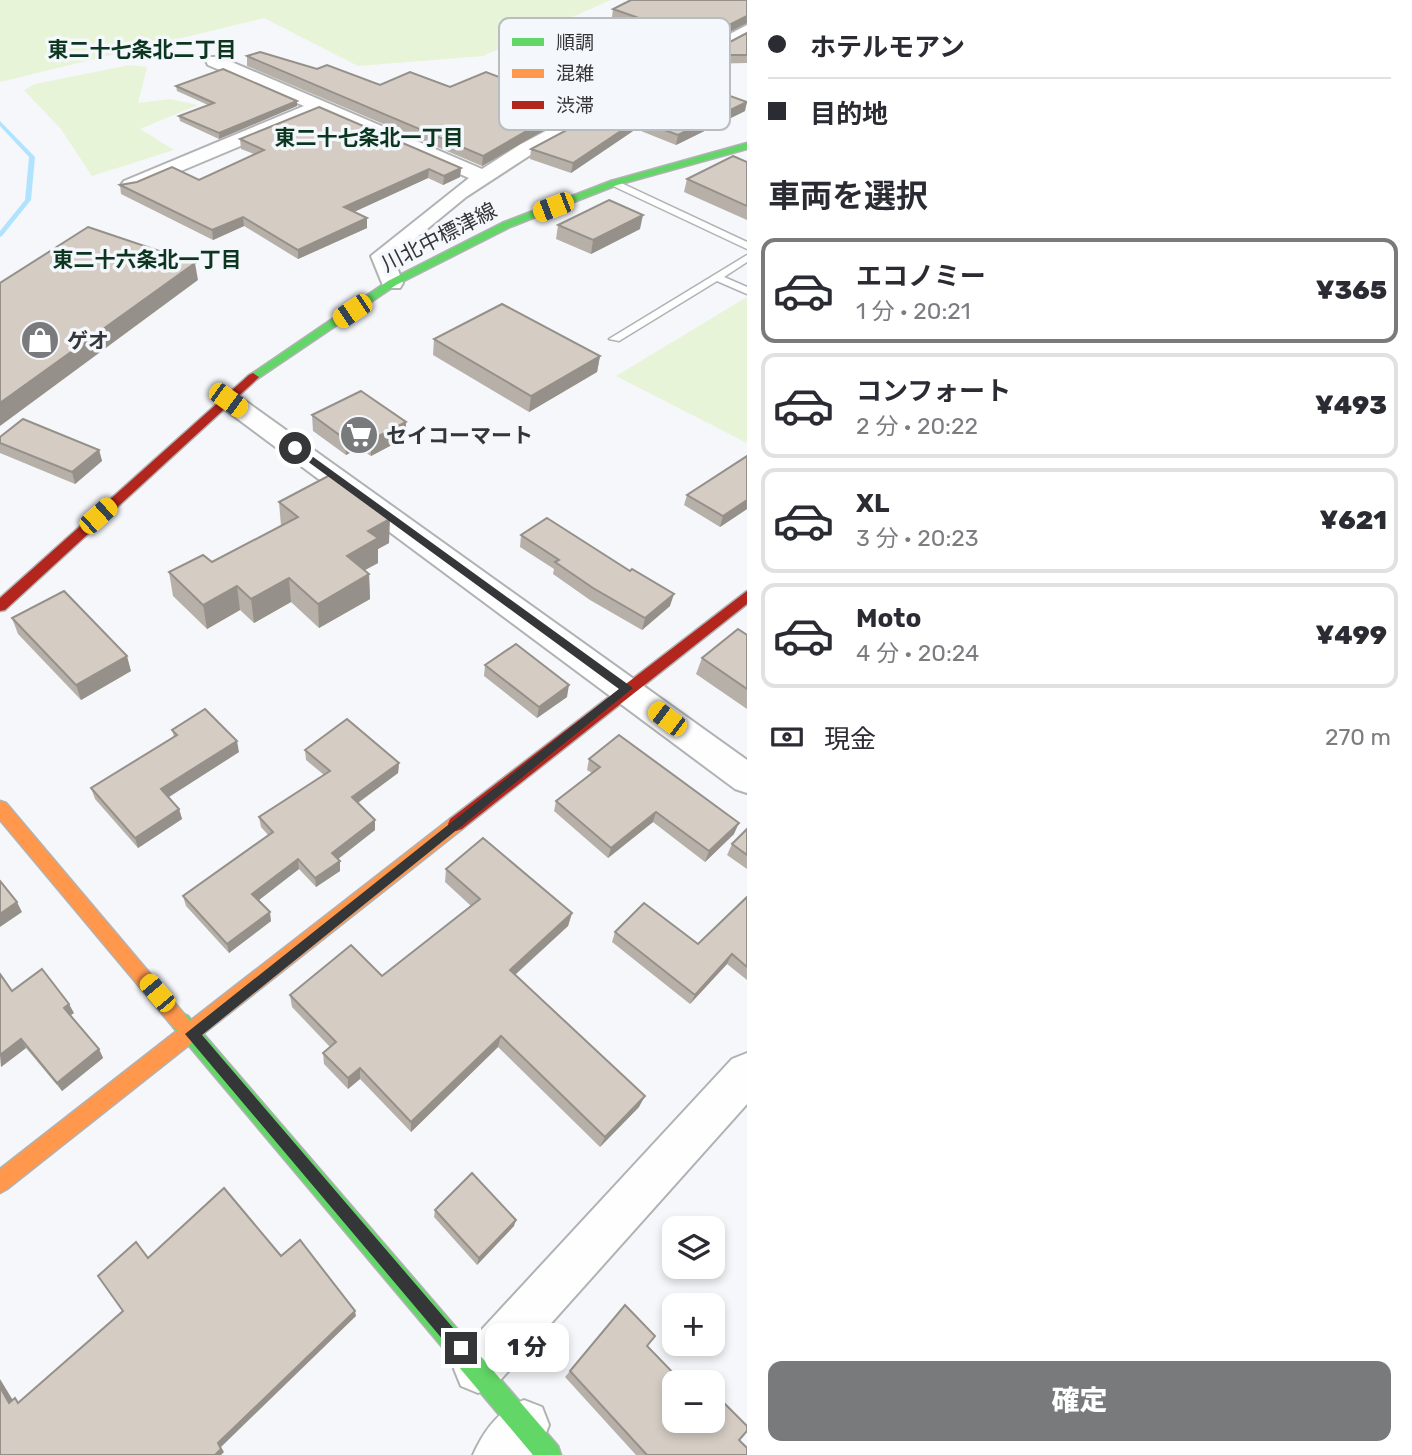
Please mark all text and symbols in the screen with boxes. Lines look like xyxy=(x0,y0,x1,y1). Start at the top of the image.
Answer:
legend xyxy=(499,18,730,130)
text: 順調 xyxy=(556,31,594,54)
text: ホテルモアン xyxy=(810,32,965,63)
district label: 東二十七条北二丁目 xyxy=(48,37,237,62)
text: 混雑 xyxy=(556,62,594,85)
text: 渋滞 xyxy=(556,94,594,117)
text: 目的地 xyxy=(810,99,888,130)
district label: 東二十七条北一丁目 xyxy=(275,125,464,150)
text: 車両を選択 xyxy=(768,177,928,215)
car xyxy=(530,190,577,224)
street label: 川北中標津線 xyxy=(377,197,501,277)
district label: 東二十六条北一丁目 xyxy=(53,247,242,272)
icon: car xyxy=(772,259,835,322)
text: エコノミー xyxy=(856,261,986,292)
text: ¥365 xyxy=(1316,275,1387,306)
car xyxy=(329,291,376,331)
text: 1 分 · 20:21 xyxy=(856,297,971,325)
shop icon: ゲオ xyxy=(19,319,61,361)
place label: ゲオ xyxy=(67,328,109,353)
icon: car xyxy=(772,374,835,437)
text: コンフォート xyxy=(856,376,1011,407)
car xyxy=(205,379,252,421)
text: ¥493 xyxy=(1315,390,1387,421)
text: 2 分 · 20:22 xyxy=(856,412,978,440)
supermarket icon: セイコーマート xyxy=(338,414,380,456)
place label: セイコーマート xyxy=(386,423,533,448)
route start xyxy=(279,432,311,464)
text: XL xyxy=(856,488,889,519)
icon: car xyxy=(772,489,835,552)
car xyxy=(76,494,121,538)
text: ¥621 xyxy=(1320,505,1387,536)
text: 3 分 · 20:23 xyxy=(856,524,979,552)
text: Moto xyxy=(856,603,921,634)
icon: car xyxy=(772,604,835,667)
text: ¥499 xyxy=(1315,620,1387,651)
text: 4 分 · 20:24 xyxy=(856,639,979,667)
car xyxy=(644,698,691,740)
icon: cash xyxy=(768,718,806,756)
text: 270 m xyxy=(1325,723,1391,751)
text: 現金 xyxy=(824,724,876,755)
car xyxy=(136,970,179,1016)
map controls xyxy=(662,1216,725,1433)
button: layers xyxy=(662,1216,725,1279)
button: + xyxy=(662,1293,725,1356)
callout: 1 分 xyxy=(486,1324,570,1372)
route end xyxy=(445,1332,477,1364)
text: 1 分 xyxy=(507,1333,547,1361)
button: 確定 xyxy=(768,1361,1391,1441)
button: − xyxy=(662,1370,725,1433)

